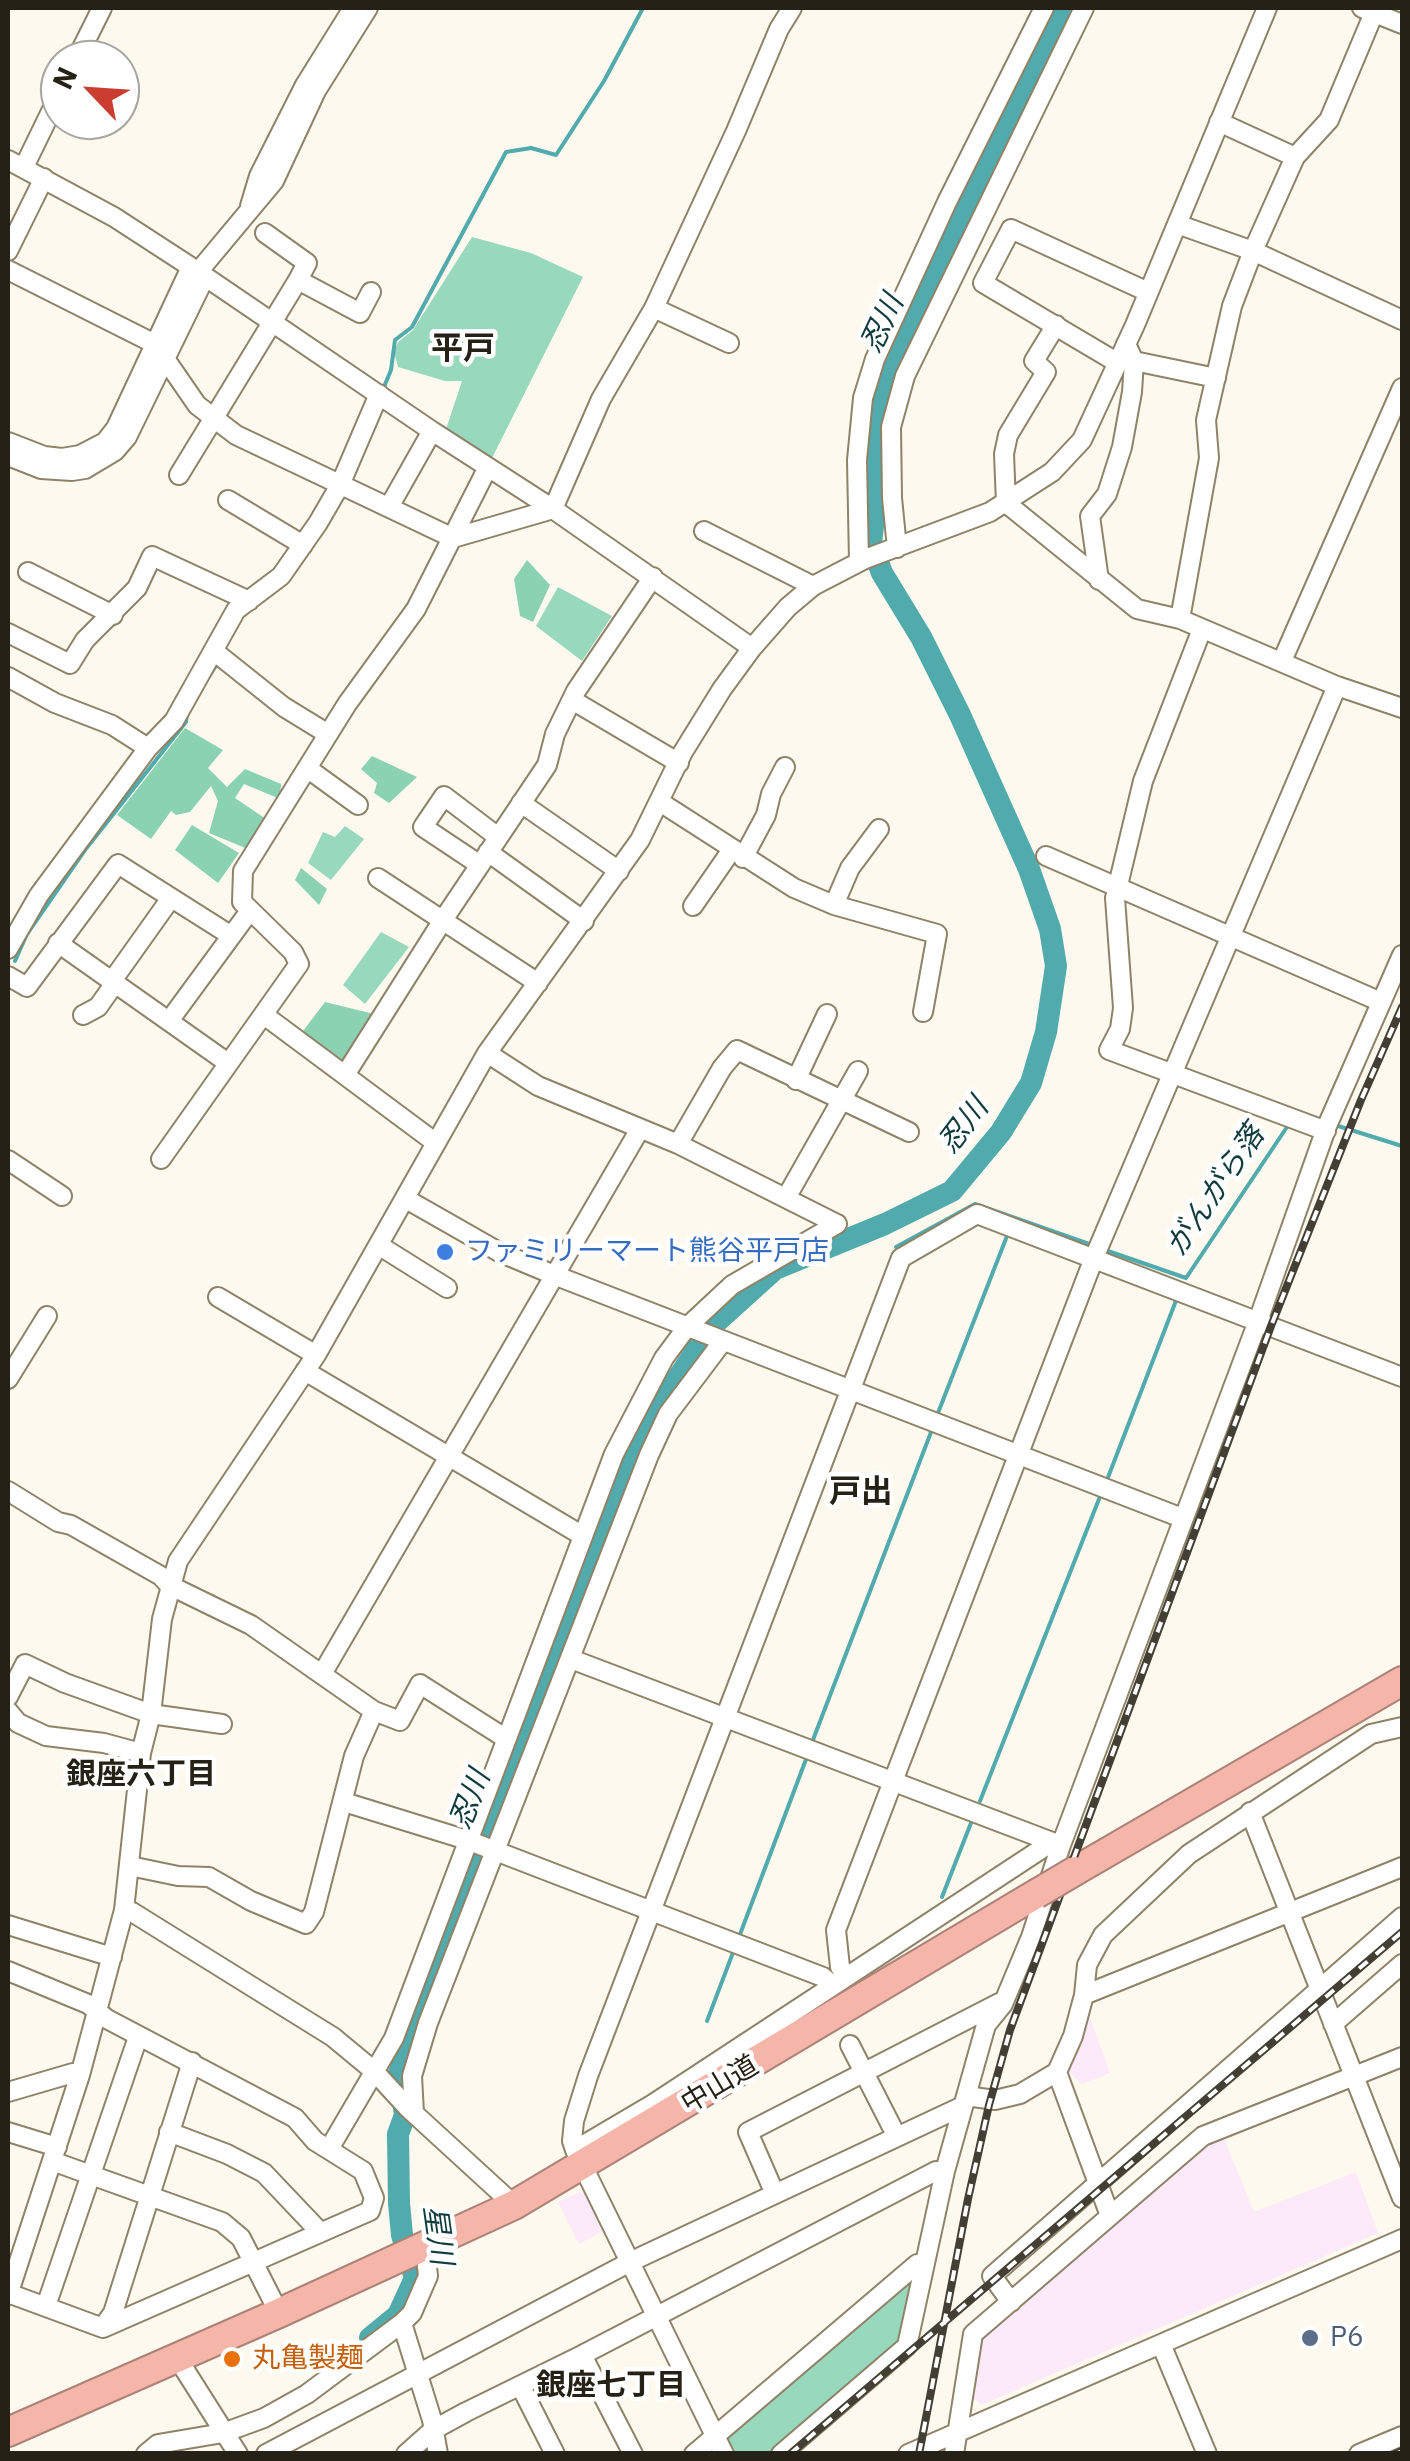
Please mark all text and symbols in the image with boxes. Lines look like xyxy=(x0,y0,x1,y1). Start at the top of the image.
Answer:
north arrow xyxy=(40,40,140,140)
text: N xyxy=(43,61,85,95)
water label: 忍川 xyxy=(854,289,912,359)
district label: 平戸 xyxy=(431,331,495,369)
water label: 忍川 xyxy=(932,1091,996,1161)
water label: がんがら落 xyxy=(1159,1119,1273,1263)
place label: ファミリーマート熊谷平戸店 xyxy=(465,1235,829,1269)
marker: ファミリーマート熊谷平戸店 xyxy=(434,1241,456,1263)
district label: 戸出 xyxy=(829,1474,893,1512)
district label: 銀座六丁目 xyxy=(66,1757,216,1793)
water label: 忍川 xyxy=(443,1766,499,1834)
street label: 中山道 xyxy=(675,2049,765,2121)
water label: 星川 xyxy=(415,2203,459,2267)
place label: P6 xyxy=(1330,2321,1364,2355)
marker: P6 xyxy=(1299,2327,1321,2349)
place label: 丸亀製麺 xyxy=(252,2342,364,2376)
marker: 丸亀製麺 xyxy=(221,2348,243,2370)
district label: 銀座七丁目 xyxy=(536,2368,686,2404)

